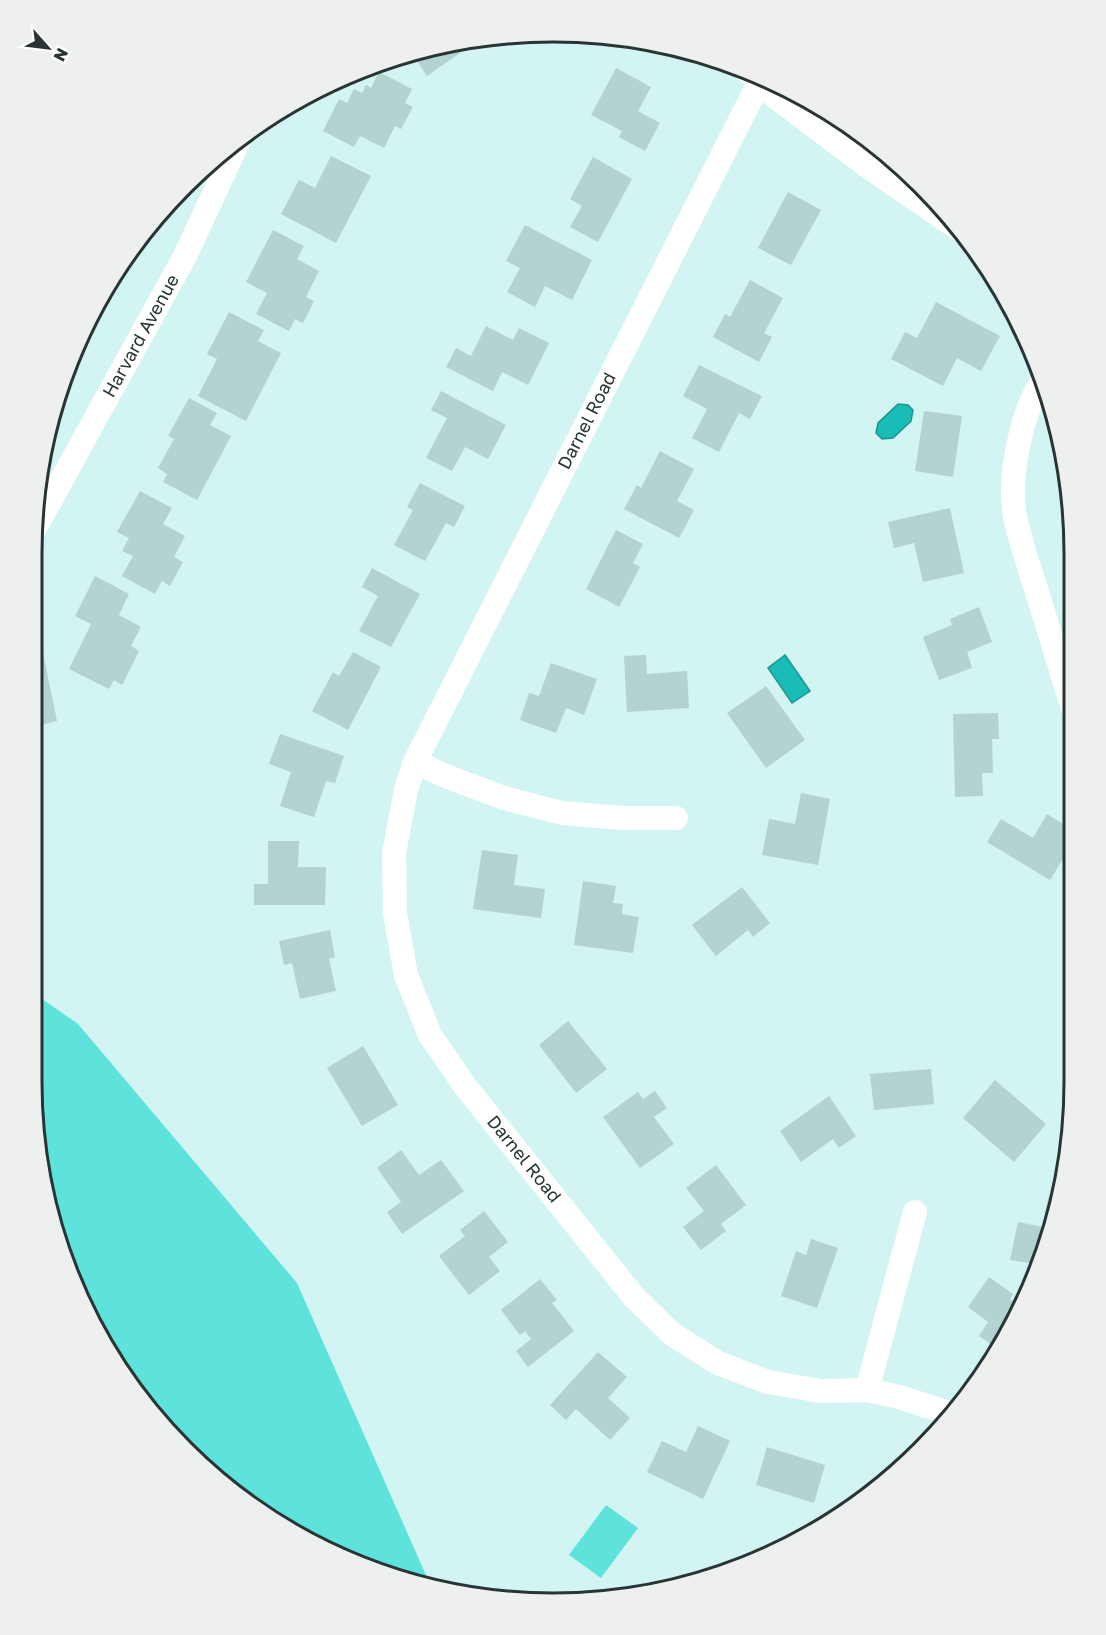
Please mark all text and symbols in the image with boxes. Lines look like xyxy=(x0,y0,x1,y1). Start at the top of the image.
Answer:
north arrow xyxy=(18,18,78,78)
text: N xyxy=(50,45,73,65)
street label: Harvard Avenue xyxy=(97,270,183,401)
street label: Darnel Road xyxy=(552,368,620,473)
street label: Darnel Road xyxy=(483,1110,567,1206)

